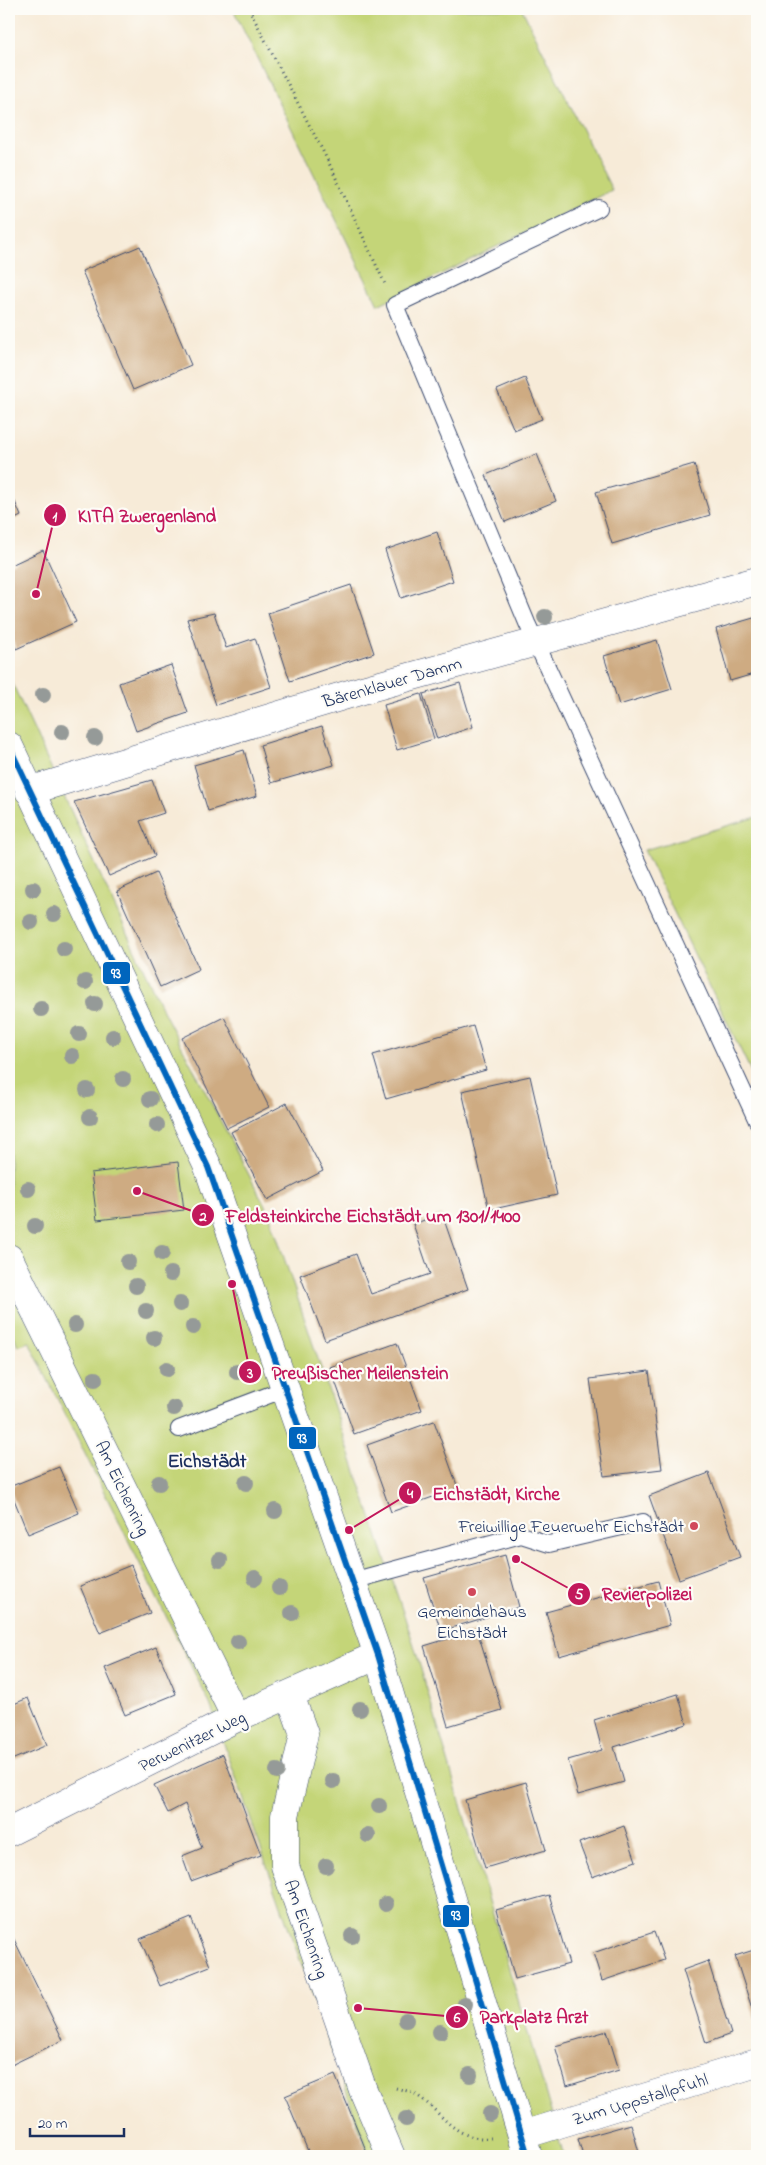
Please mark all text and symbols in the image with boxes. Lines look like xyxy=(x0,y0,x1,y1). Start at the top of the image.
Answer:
callout: KITA Zwergenland xyxy=(42,498,226,532)
text: KITA Zwergenland xyxy=(78,504,217,533)
text: 1 xyxy=(53,506,58,528)
street label: Bärenklauer Damm xyxy=(319,652,465,716)
line badge: 93 xyxy=(102,961,131,985)
text: 93 xyxy=(110,964,121,985)
callout: Feldsteinkirche Eichstädt um 1301/1400 xyxy=(191,1198,531,1232)
text: Feldsteinkirche Eichstädt um 1301/1400 xyxy=(225,1204,521,1231)
text: 2 xyxy=(198,1206,207,1228)
callout: Preußischer Meilenstein xyxy=(237,1355,459,1389)
text: Preußischer Meilenstein xyxy=(272,1361,448,1388)
text: 3 xyxy=(246,1363,253,1385)
line badge: 93 xyxy=(288,1426,317,1450)
text: 93 xyxy=(296,1429,307,1450)
street label: Am Eichenring xyxy=(86,1437,155,1541)
district label: Eichstädt xyxy=(167,1448,247,1477)
callout: Eichstädt, Kirche xyxy=(397,1476,570,1510)
text: Eichstädt, Kirche xyxy=(432,1482,560,1509)
text: 4 xyxy=(406,1483,414,1505)
place label: Freiwillige Feuerwehr Eichstädt xyxy=(458,1515,684,1542)
marker: Freiwillige Feuerwehr Eichstädt xyxy=(688,1520,700,1532)
callout: Revierpolizei xyxy=(567,1577,702,1611)
text: Revierpolizei xyxy=(602,1582,692,1609)
text: 5 xyxy=(575,1584,584,1606)
marker: Gemeindehaus Eichstädt xyxy=(466,1586,478,1598)
place label: Gemeindehaus Eichstädt xyxy=(417,1600,527,1647)
street label: Perwenitzer Weg xyxy=(135,1706,252,1781)
street label: Am Eichenring xyxy=(275,1877,334,1983)
line badge: 93 xyxy=(442,1904,470,1928)
text: 93 xyxy=(450,1906,461,1927)
callout: Parkplatz Arzt xyxy=(445,2000,599,2034)
text: Parkplatz Arzt xyxy=(480,2005,589,2032)
text: 6 xyxy=(453,2007,461,2029)
street label: Zum Uppstallpfuhl xyxy=(569,2068,712,2134)
scale bar xyxy=(30,2105,124,2137)
text: 20 m xyxy=(38,2113,68,2135)

